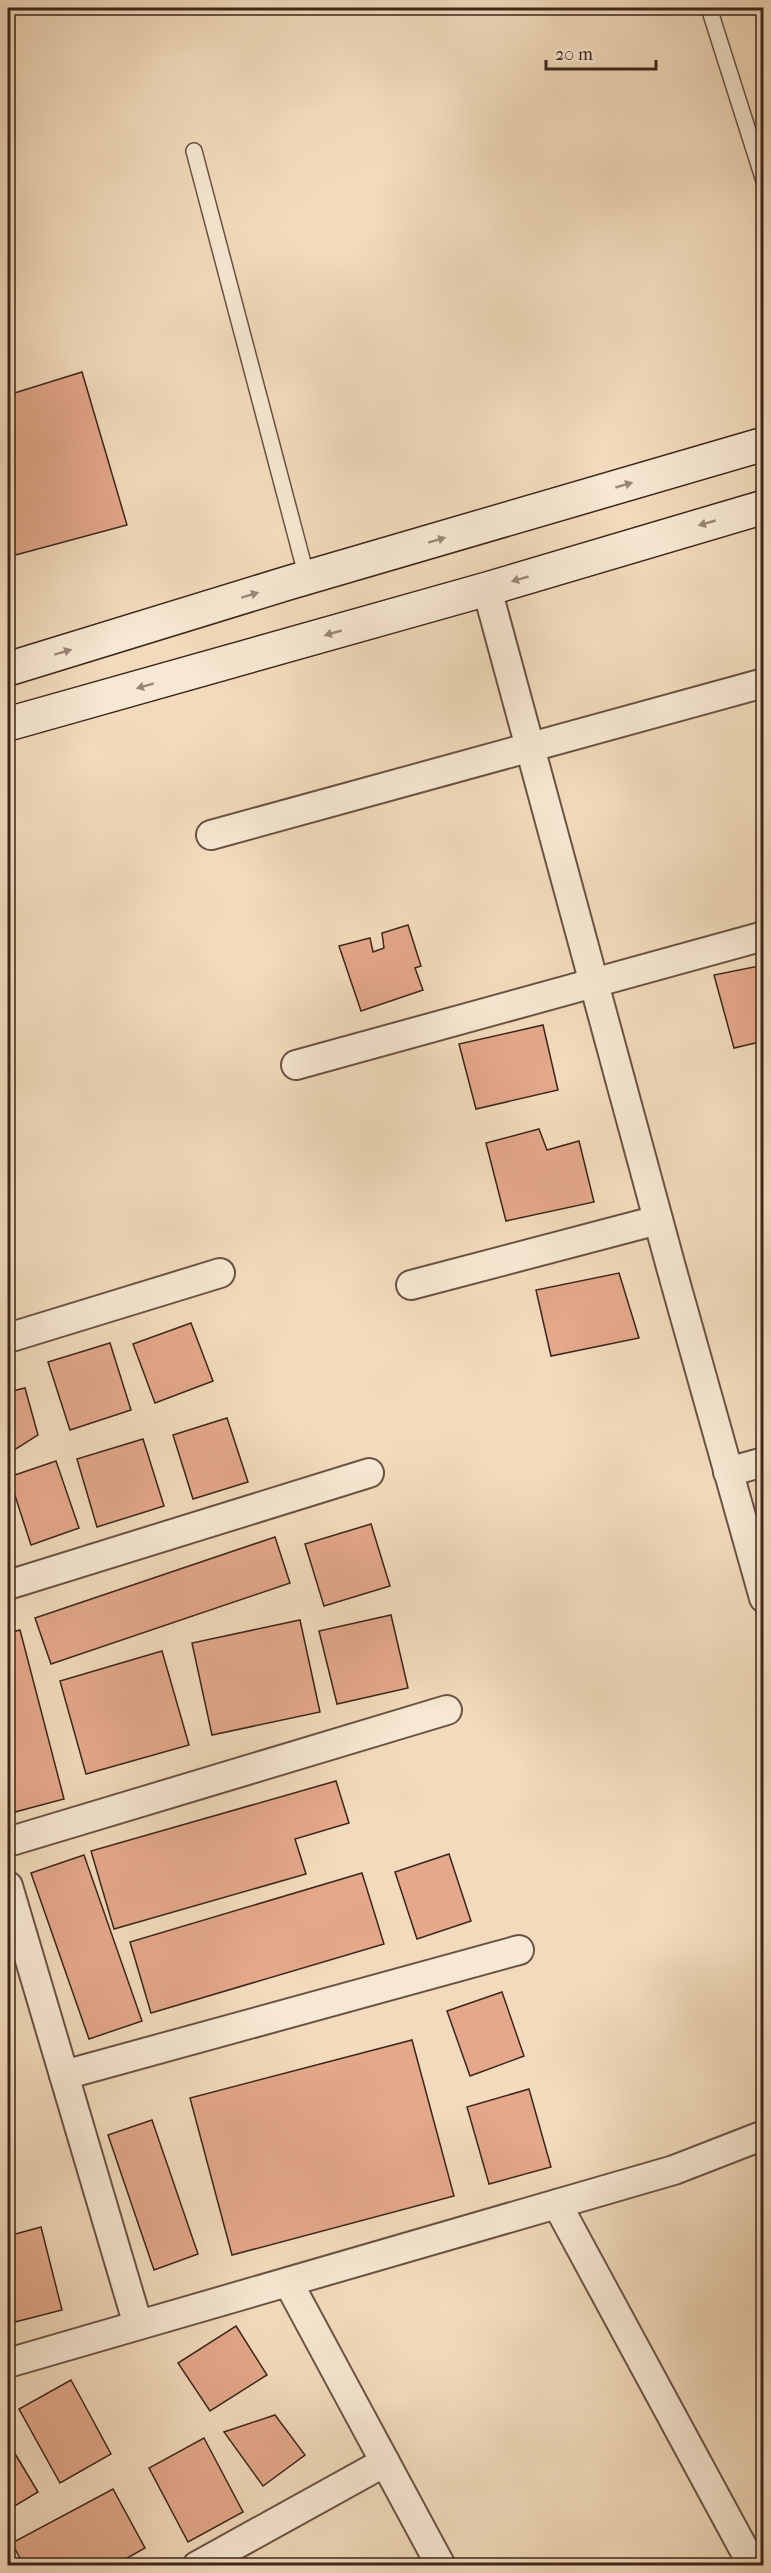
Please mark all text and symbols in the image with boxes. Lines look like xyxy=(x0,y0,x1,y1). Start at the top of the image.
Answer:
scale bar xyxy=(546,33,656,71)
text: 20 m xyxy=(555,44,593,65)
one-way arrow xyxy=(615,480,633,489)
one-way arrow xyxy=(698,519,716,528)
one-way arrow xyxy=(428,535,446,545)
one-way arrow xyxy=(511,575,529,584)
one-way arrow xyxy=(241,590,259,599)
one-way arrow xyxy=(324,629,342,638)
one-way arrow xyxy=(54,647,72,656)
one-way arrow xyxy=(136,681,154,691)

